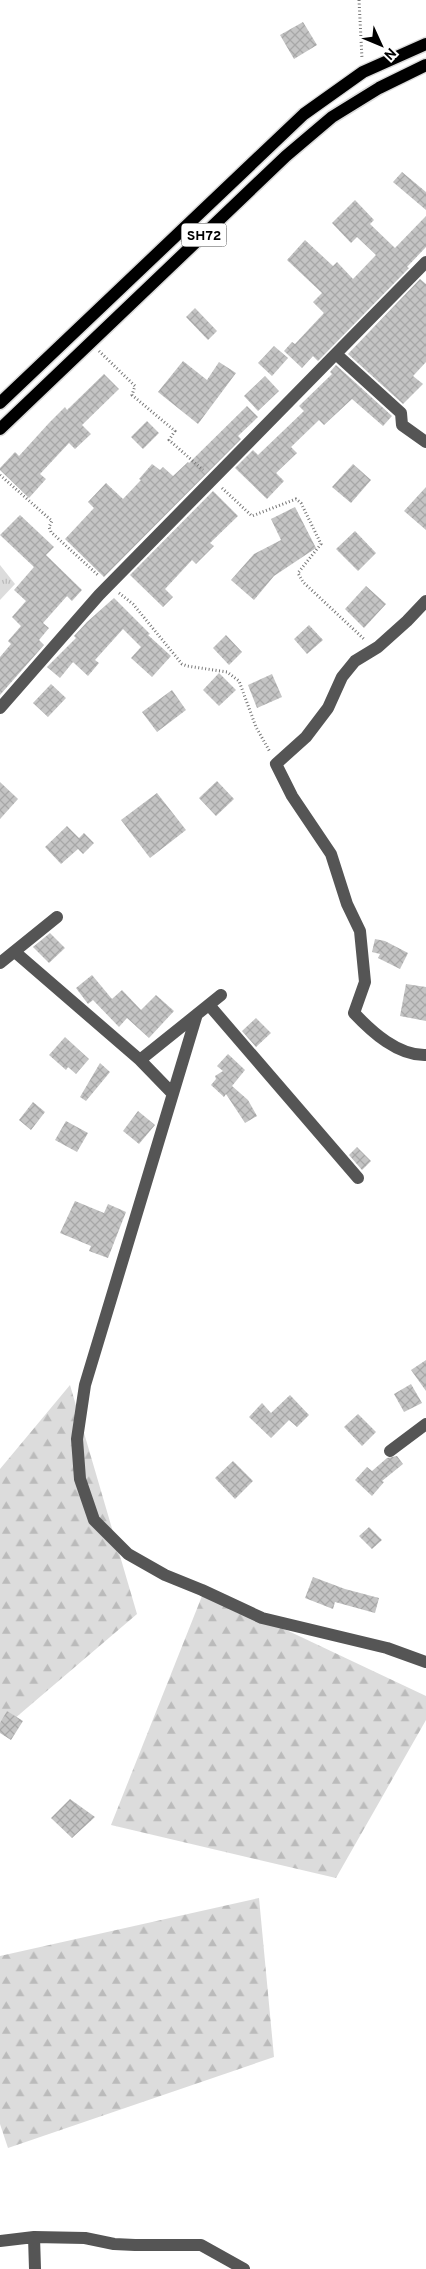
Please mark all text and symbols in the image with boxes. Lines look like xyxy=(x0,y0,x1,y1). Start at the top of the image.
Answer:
north arrow xyxy=(356,20,406,70)
text: N xyxy=(380,43,399,63)
road number: SH72 xyxy=(182,224,226,246)

